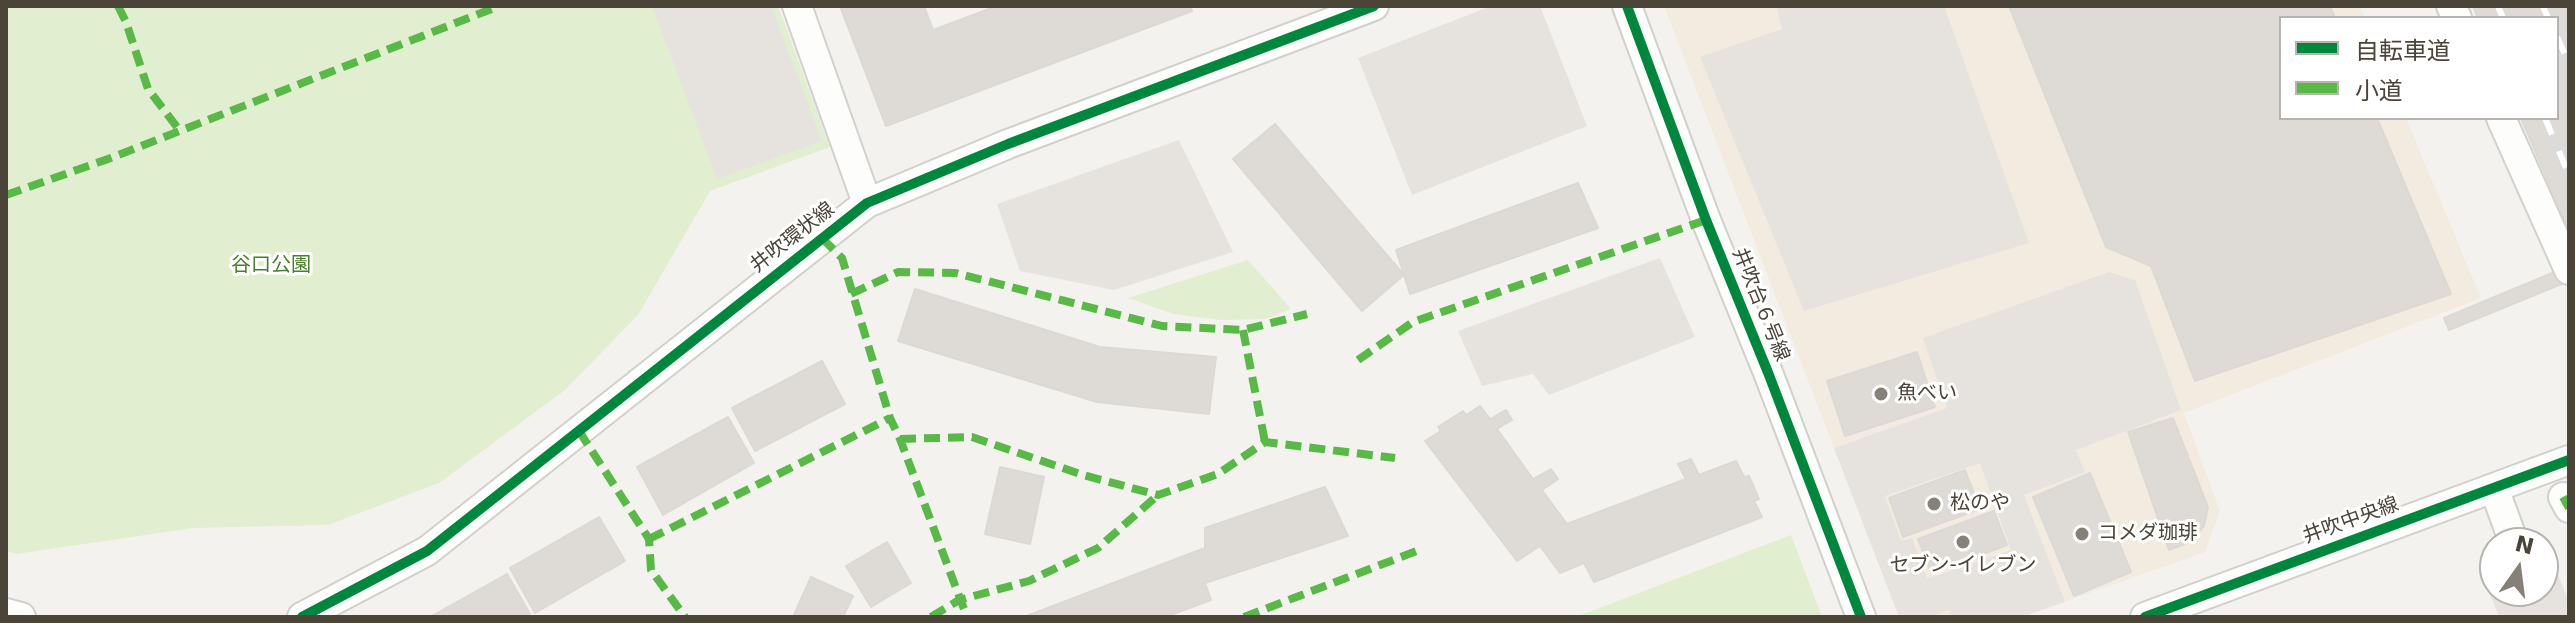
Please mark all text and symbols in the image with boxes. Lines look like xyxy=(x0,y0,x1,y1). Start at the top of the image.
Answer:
legend xyxy=(2279,16,2559,120)
text: 自転車道 xyxy=(2355,37,2451,65)
text: 小道 xyxy=(2355,77,2403,105)
street label: 井吹環状線 xyxy=(746,198,840,278)
street label: 井吹台６号線 xyxy=(1726,245,1794,365)
park label: 谷口公園 xyxy=(231,254,311,278)
place label: 魚べい xyxy=(1897,382,1957,406)
marker: 魚べい xyxy=(1872,385,1890,403)
place label: 松のや xyxy=(1950,492,2010,516)
street label: 井吹中央線 xyxy=(2300,493,2402,549)
marker: 松のや xyxy=(1925,495,1943,513)
place label: コメダ珈琲 xyxy=(2098,522,2198,546)
marker: コメダ珈琲 xyxy=(2073,525,2091,543)
north arrow xyxy=(2479,527,2559,607)
text: N xyxy=(2512,531,2536,560)
marker: セブン-イレブン xyxy=(1954,533,1972,551)
place label: セブン-イレブン xyxy=(1889,554,2037,578)

